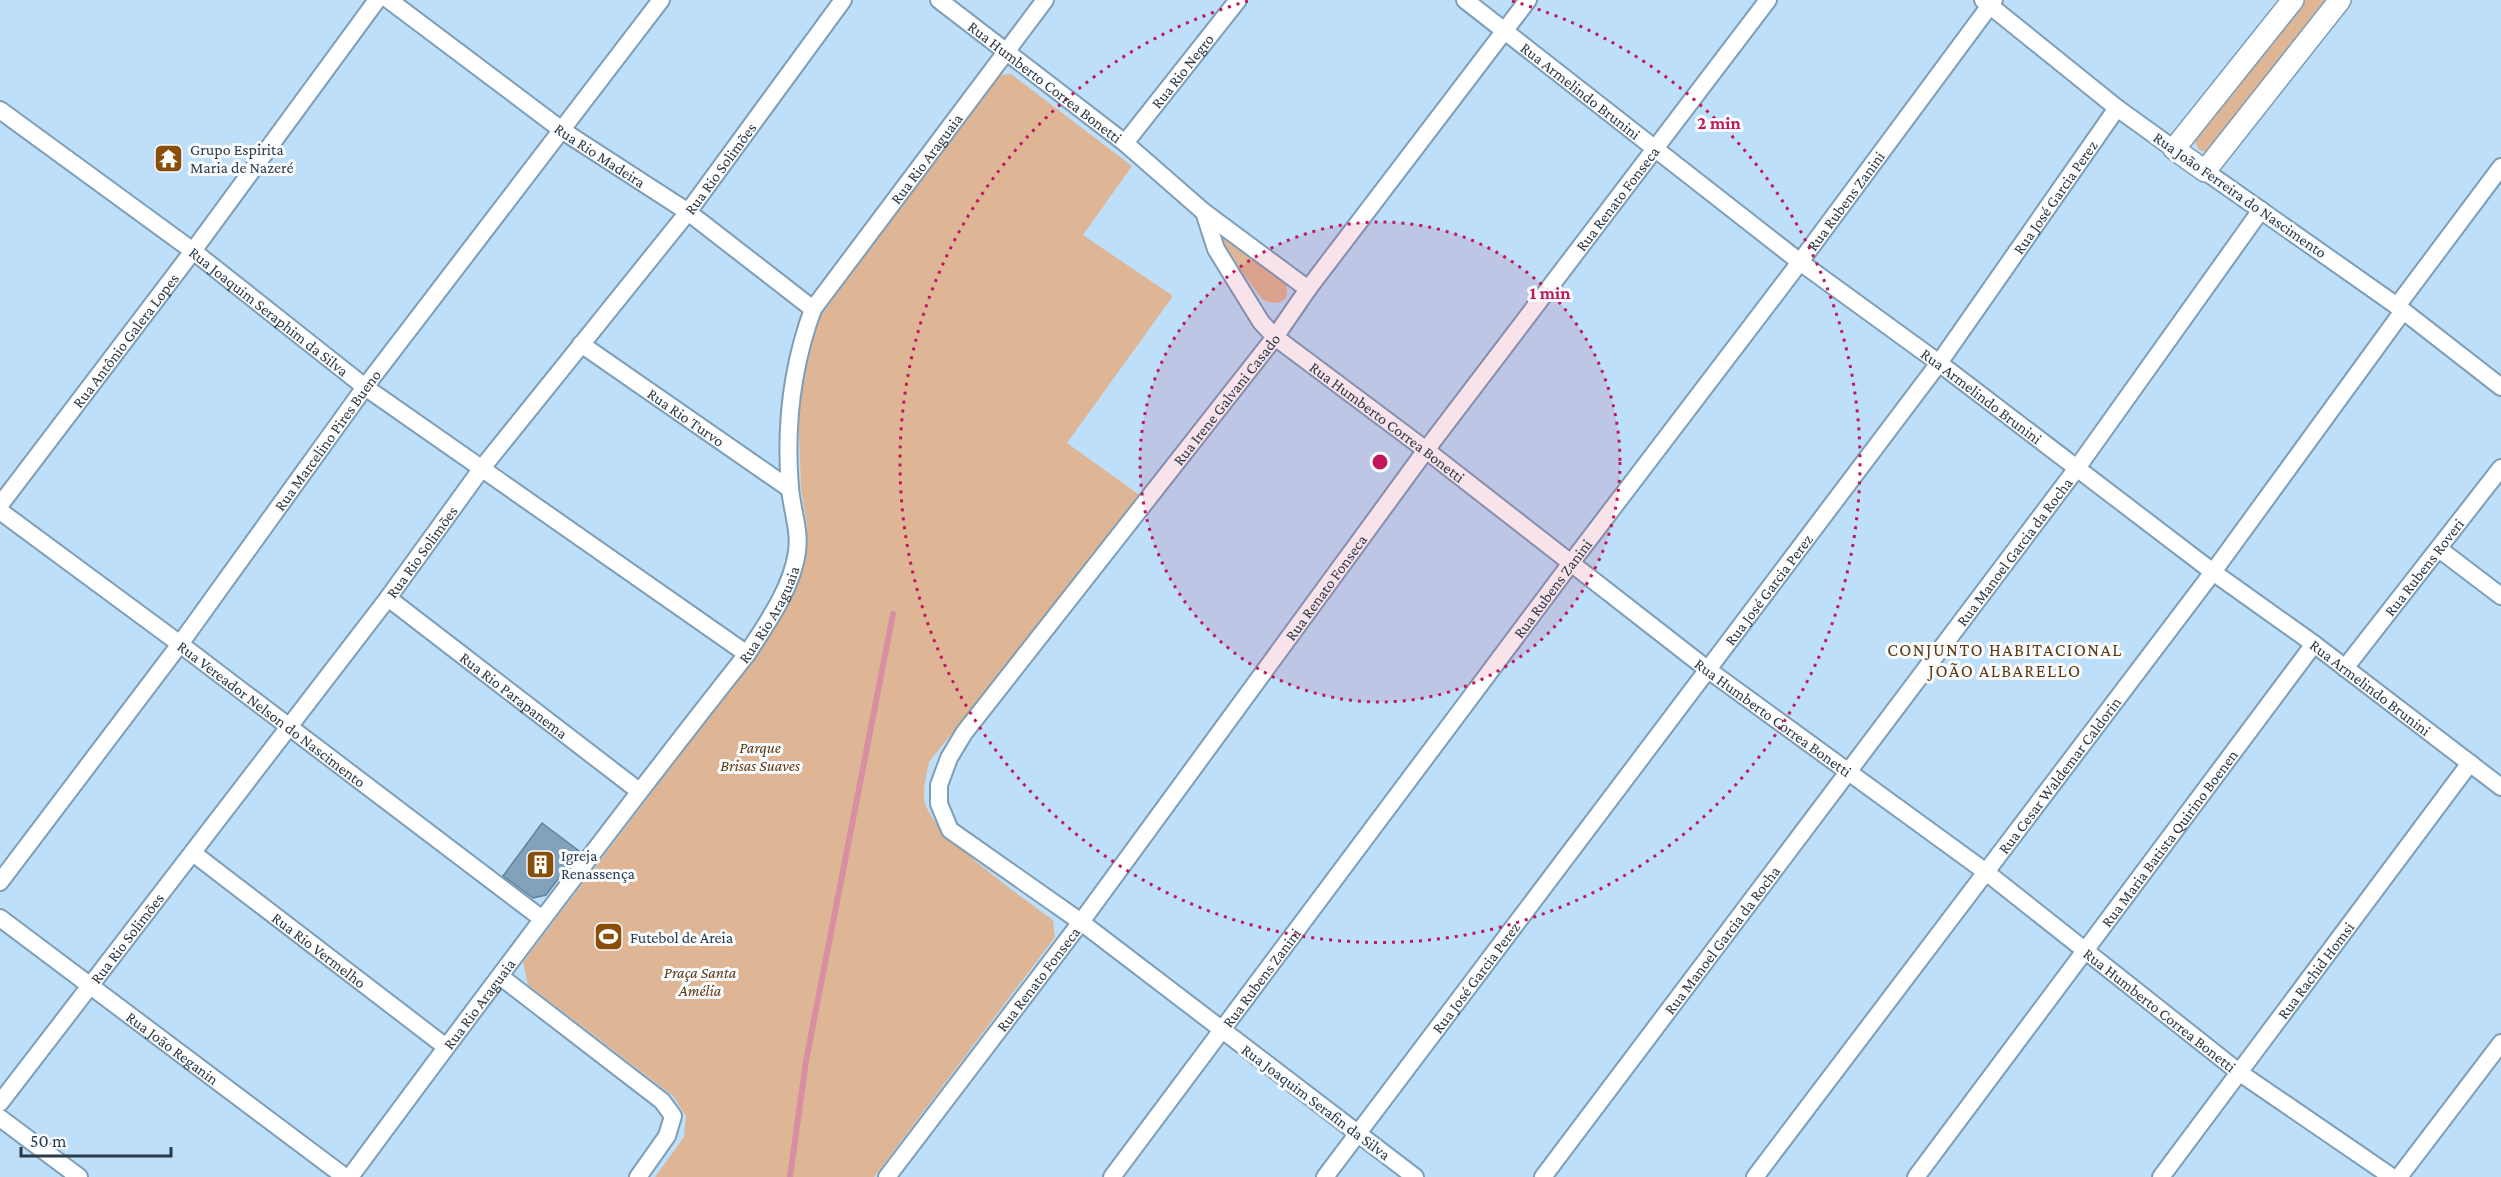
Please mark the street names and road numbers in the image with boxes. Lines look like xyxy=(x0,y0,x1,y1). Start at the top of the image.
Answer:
street label: Rua Humberto Correa Bonetti xyxy=(965,17,1125,146)
street label: Rua Rio Negro xyxy=(1147,30,1217,111)
street label: Rua Armelindo Brunini xyxy=(1518,39,1644,143)
street label: Rua Rio Araguaia xyxy=(887,109,966,207)
street label: Rua Rio Madeira xyxy=(551,119,649,191)
street label: Rua Rio Solimões xyxy=(681,119,759,217)
street label: Rua João Ferreira do Nascimento xyxy=(2150,129,2330,262)
street label: Rua José Garcia Perez xyxy=(2009,137,2100,257)
street label: Rua Renato Fonseca xyxy=(1572,142,1663,254)
street label: Rua Rubens Zanini xyxy=(1803,148,1888,254)
street label: Rua Joaquim Seraphim da Silva xyxy=(186,243,352,380)
street label: Rua Antônio Galera Lopes xyxy=(69,270,182,411)
street label: Rua Irene Galvani Casado xyxy=(1169,330,1283,468)
street label: Rua Armelindo Brunini xyxy=(1918,345,2045,447)
street label: Rua Humberto Correa Bonetti xyxy=(1307,358,1468,486)
street label: Rua Marcelino Pires Bueno xyxy=(270,366,384,514)
street label: Rua Rio Turvo xyxy=(645,384,728,450)
street label: Rua Manoel Garcia da Rocha xyxy=(1953,474,2076,629)
street label: Rua Rio Solimões xyxy=(383,502,460,601)
street label: Rua Rubens Roveri xyxy=(2381,515,2467,619)
street label: Rua José Garcia Perez xyxy=(1721,530,1816,648)
street label: Rua Renato Fonseca xyxy=(1281,531,1370,643)
street label: Rua Rubens Zanini xyxy=(1510,536,1595,641)
street label: Rua Rio Araguaia xyxy=(735,563,802,666)
street label: Rua Armelindo Brunini xyxy=(2307,636,2434,739)
street label: Rua Vereador Nelson do Nascimento xyxy=(175,637,369,790)
street label: Rua Rio Parapanema xyxy=(457,648,572,742)
street label: Rua Humberto Correa Bonetti xyxy=(1692,654,1855,780)
street label: Rua Cesar Waldemar Caldorin xyxy=(1994,693,2124,857)
street label: Rua Maria Batista Quirino Boenen xyxy=(2097,746,2241,930)
street label: Rua Manoel Garcia da Rocha xyxy=(1660,862,1783,1017)
street label: Rua Rio Solimões xyxy=(87,889,167,987)
street label: Rua Rio Vermelho xyxy=(269,909,369,991)
street label: Rua José Garcia Perez xyxy=(1428,918,1523,1036)
street label: Rua Rachid Homsi xyxy=(2274,919,2357,1022)
street label: Rua Renato Fonseca xyxy=(993,923,1083,1034)
street label: Rua Rubens Zanini xyxy=(1219,925,1304,1030)
street label: Rua Humberto Correa Bonetti xyxy=(2081,944,2240,1075)
street label: Rua Rio Araguaia xyxy=(440,955,519,1052)
street label: Rua João Reganin xyxy=(123,1008,222,1088)
street label: Rua Joaquim Serafin da Silva xyxy=(1238,1041,1394,1164)

